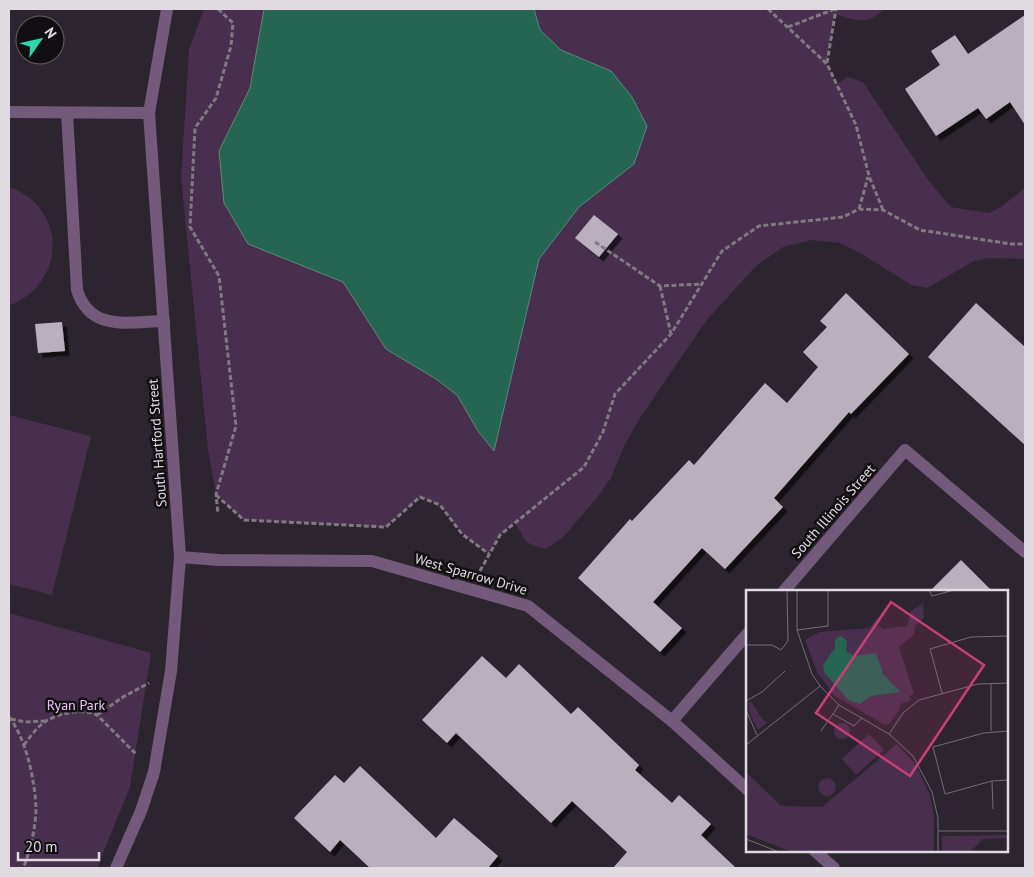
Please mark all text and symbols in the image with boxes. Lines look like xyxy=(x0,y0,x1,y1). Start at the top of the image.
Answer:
north arrow xyxy=(15,15,65,65)
text: N xyxy=(41,24,61,42)
street label: South Hartford Street xyxy=(144,378,170,508)
street label: South Illinois Street xyxy=(787,460,879,562)
street label: West Sparrow Drive xyxy=(413,549,529,599)
inset map xyxy=(746,590,1009,852)
park label: Ryan Park xyxy=(47,696,106,714)
scale bar xyxy=(18,830,99,862)
text: 20 m xyxy=(25,837,58,856)

